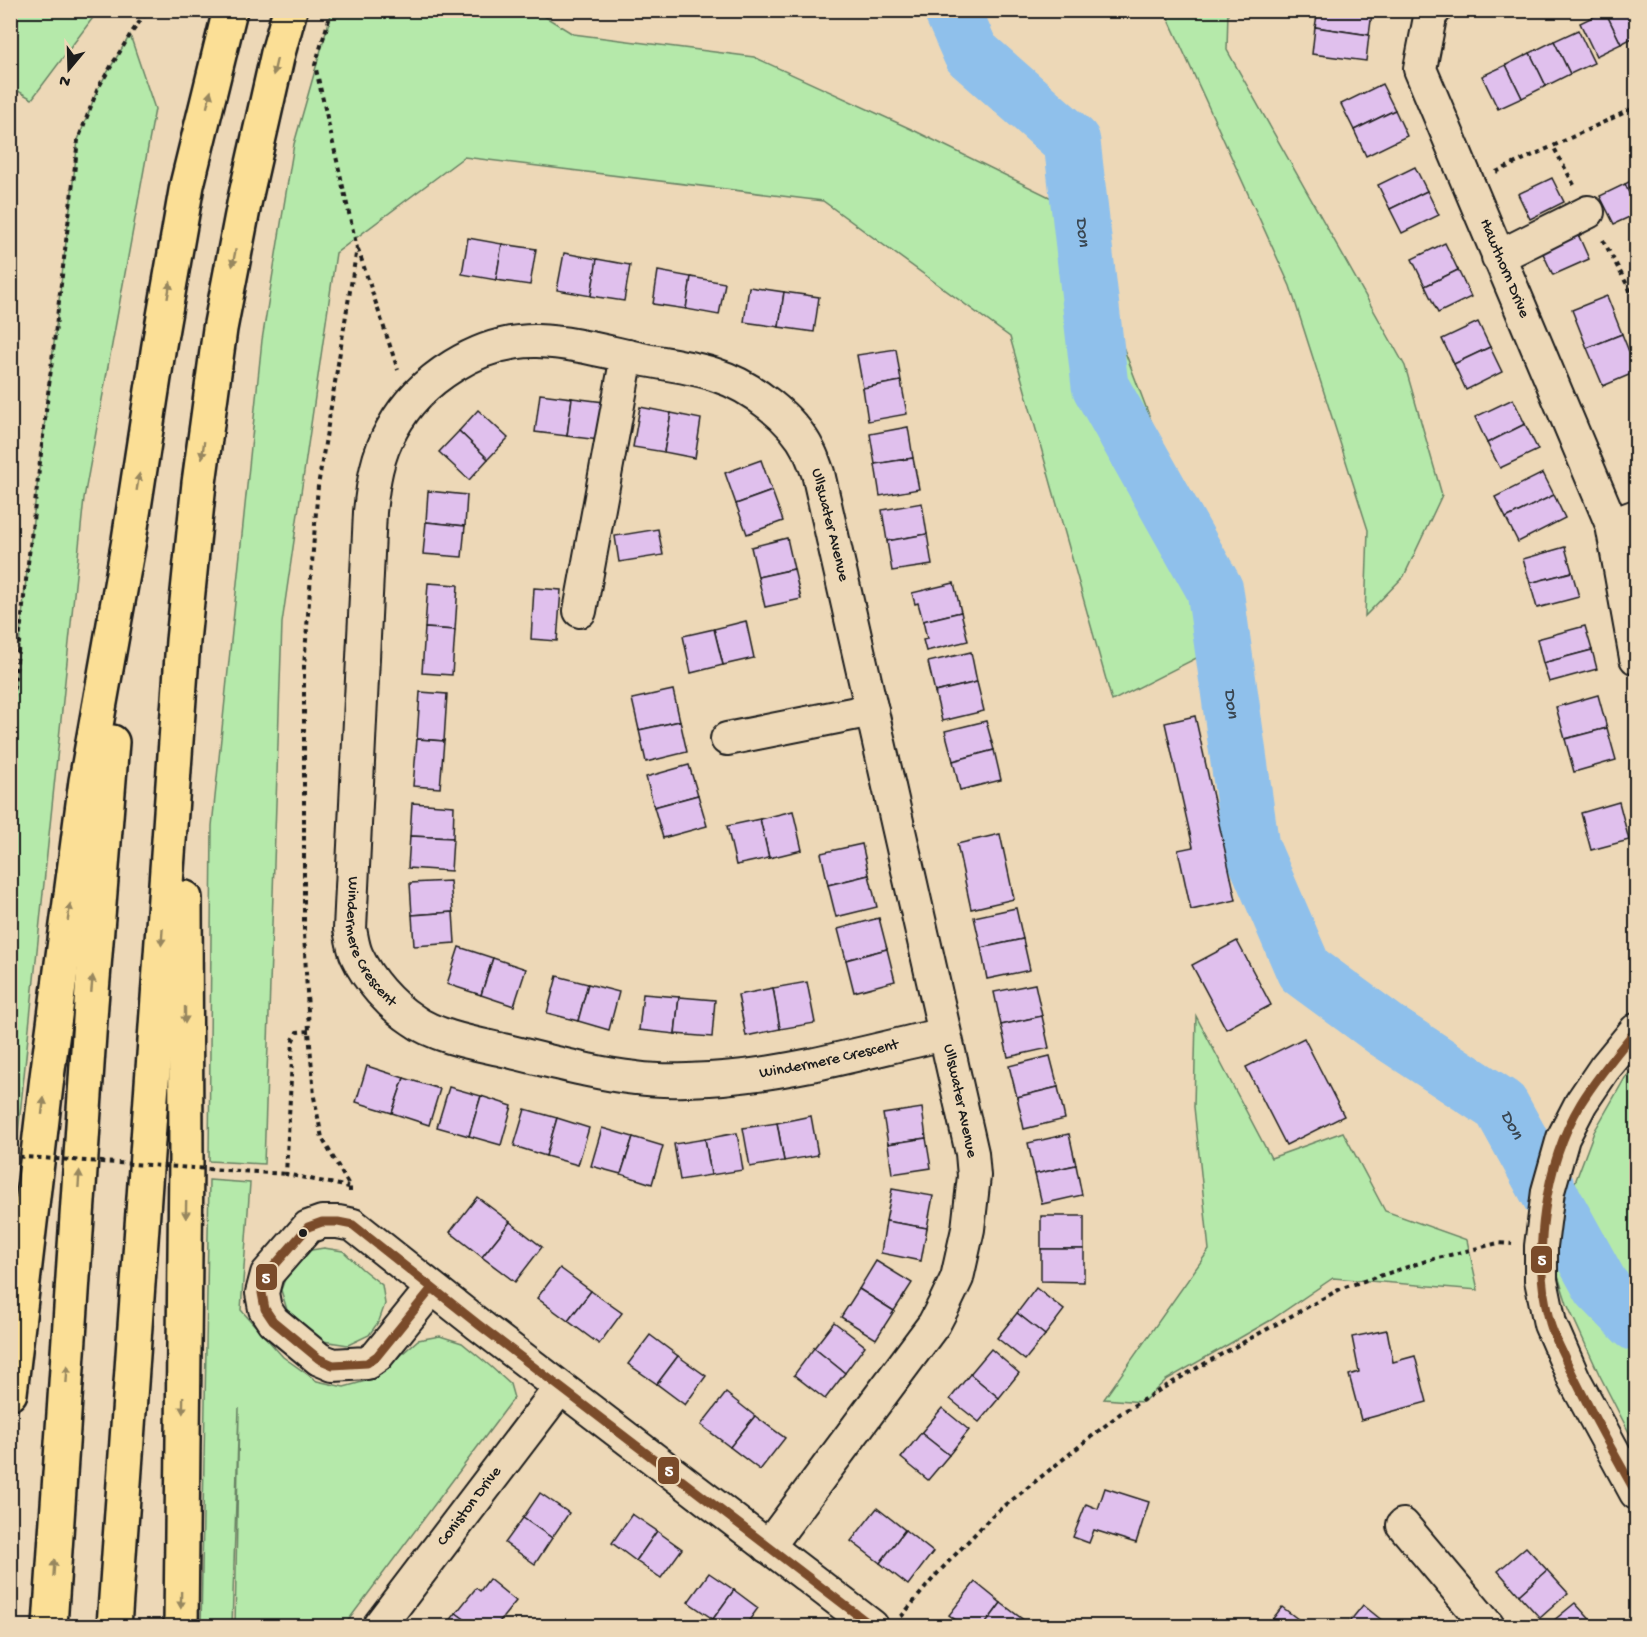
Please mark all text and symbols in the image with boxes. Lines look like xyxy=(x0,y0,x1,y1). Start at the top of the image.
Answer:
north arrow xyxy=(39,39,99,99)
one-way arrow xyxy=(269,58,279,76)
text: N xyxy=(57,69,73,91)
one-way arrow xyxy=(204,90,214,108)
water label: Don xyxy=(1070,216,1094,248)
street label: Hawthorn Drive xyxy=(1475,216,1534,322)
one-way arrow xyxy=(229,248,238,267)
one-way arrow xyxy=(165,280,174,299)
one-way arrow xyxy=(199,441,208,460)
street label: Ullswater Avenue xyxy=(806,467,852,584)
one-way arrow xyxy=(134,473,143,492)
water label: Don xyxy=(1218,687,1243,720)
street label: Windermere Crescent xyxy=(340,876,401,1013)
one-way arrow xyxy=(64,903,73,922)
one-way arrow xyxy=(157,928,167,947)
one-way arrow xyxy=(87,975,97,994)
one-way arrow xyxy=(181,1005,190,1024)
street label: Windermere Crescent xyxy=(758,1035,902,1083)
street label: Ullswater Avenue xyxy=(938,1042,980,1160)
one-way arrow xyxy=(39,1096,48,1115)
water label: Don xyxy=(1495,1107,1528,1143)
one-way arrow xyxy=(75,1169,84,1188)
one-way arrow xyxy=(181,1200,191,1219)
unlabelled marker xyxy=(297,1227,309,1239)
line badge: 5 xyxy=(1530,1245,1553,1274)
text: 5 xyxy=(1538,1253,1547,1272)
line badge: 5 xyxy=(255,1263,278,1291)
text: 5 xyxy=(262,1271,271,1290)
one-way arrow xyxy=(62,1364,71,1383)
one-way arrow xyxy=(178,1395,188,1414)
line badge: 5 xyxy=(657,1456,680,1485)
street label: Coniston Drive xyxy=(433,1462,507,1550)
text: 5 xyxy=(665,1464,674,1483)
one-way arrow xyxy=(49,1559,59,1578)
one-way arrow xyxy=(176,1590,186,1609)

